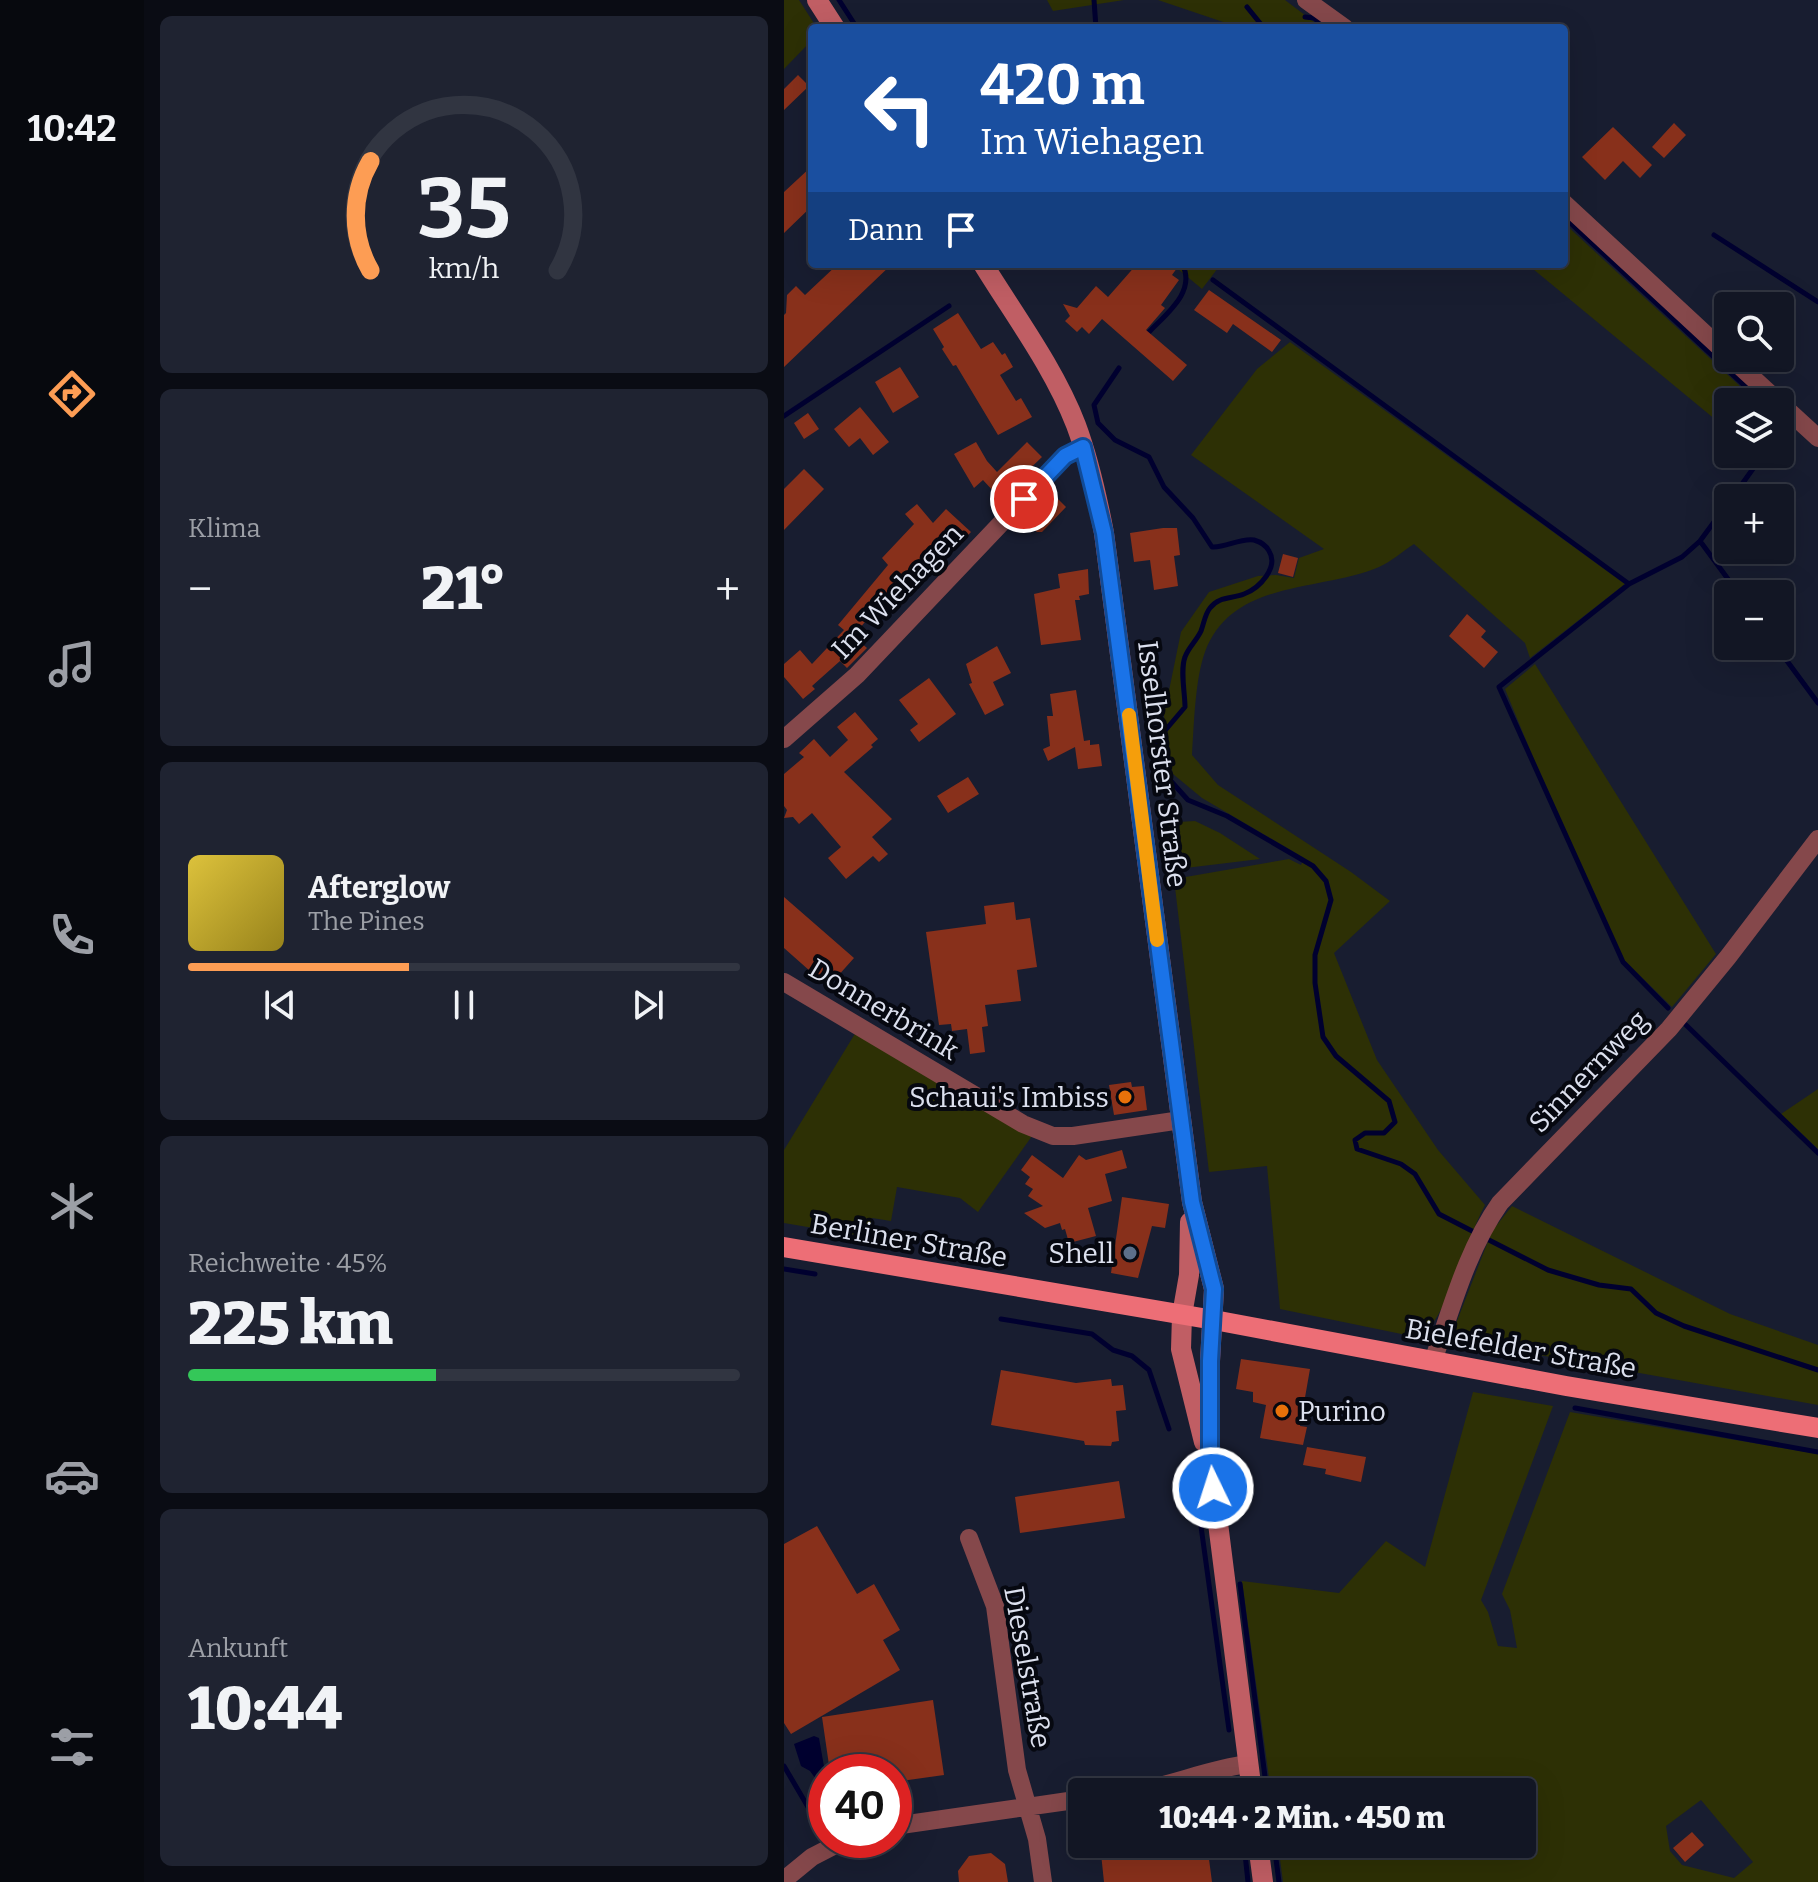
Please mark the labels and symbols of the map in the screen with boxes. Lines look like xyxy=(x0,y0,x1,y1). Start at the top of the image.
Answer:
pin xyxy=(990,465,1058,533)
street label: Im Wiehagen xyxy=(825,517,970,665)
street label: Isselhorster Straße xyxy=(1131,639,1194,889)
street label: Donnerbrink xyxy=(803,952,965,1067)
street label: Sinnernweg xyxy=(1522,1003,1655,1139)
place label: Schaui's Imbiss xyxy=(909,1081,1109,1114)
marker: Schaui's Imbiss xyxy=(1116,1088,1134,1106)
street label: Berliner Straße xyxy=(808,1207,1010,1274)
place label: Shell xyxy=(1048,1237,1114,1270)
marker: Shell xyxy=(1121,1244,1139,1262)
street label: Bielefelder Straße xyxy=(1403,1312,1639,1385)
place label: Purino xyxy=(1298,1395,1386,1428)
marker: Purino xyxy=(1273,1402,1291,1420)
position arrow xyxy=(1171,1446,1255,1530)
street label: Dieselstraße xyxy=(997,1584,1058,1751)
speed limit sign: 40 xyxy=(808,1754,912,1858)

